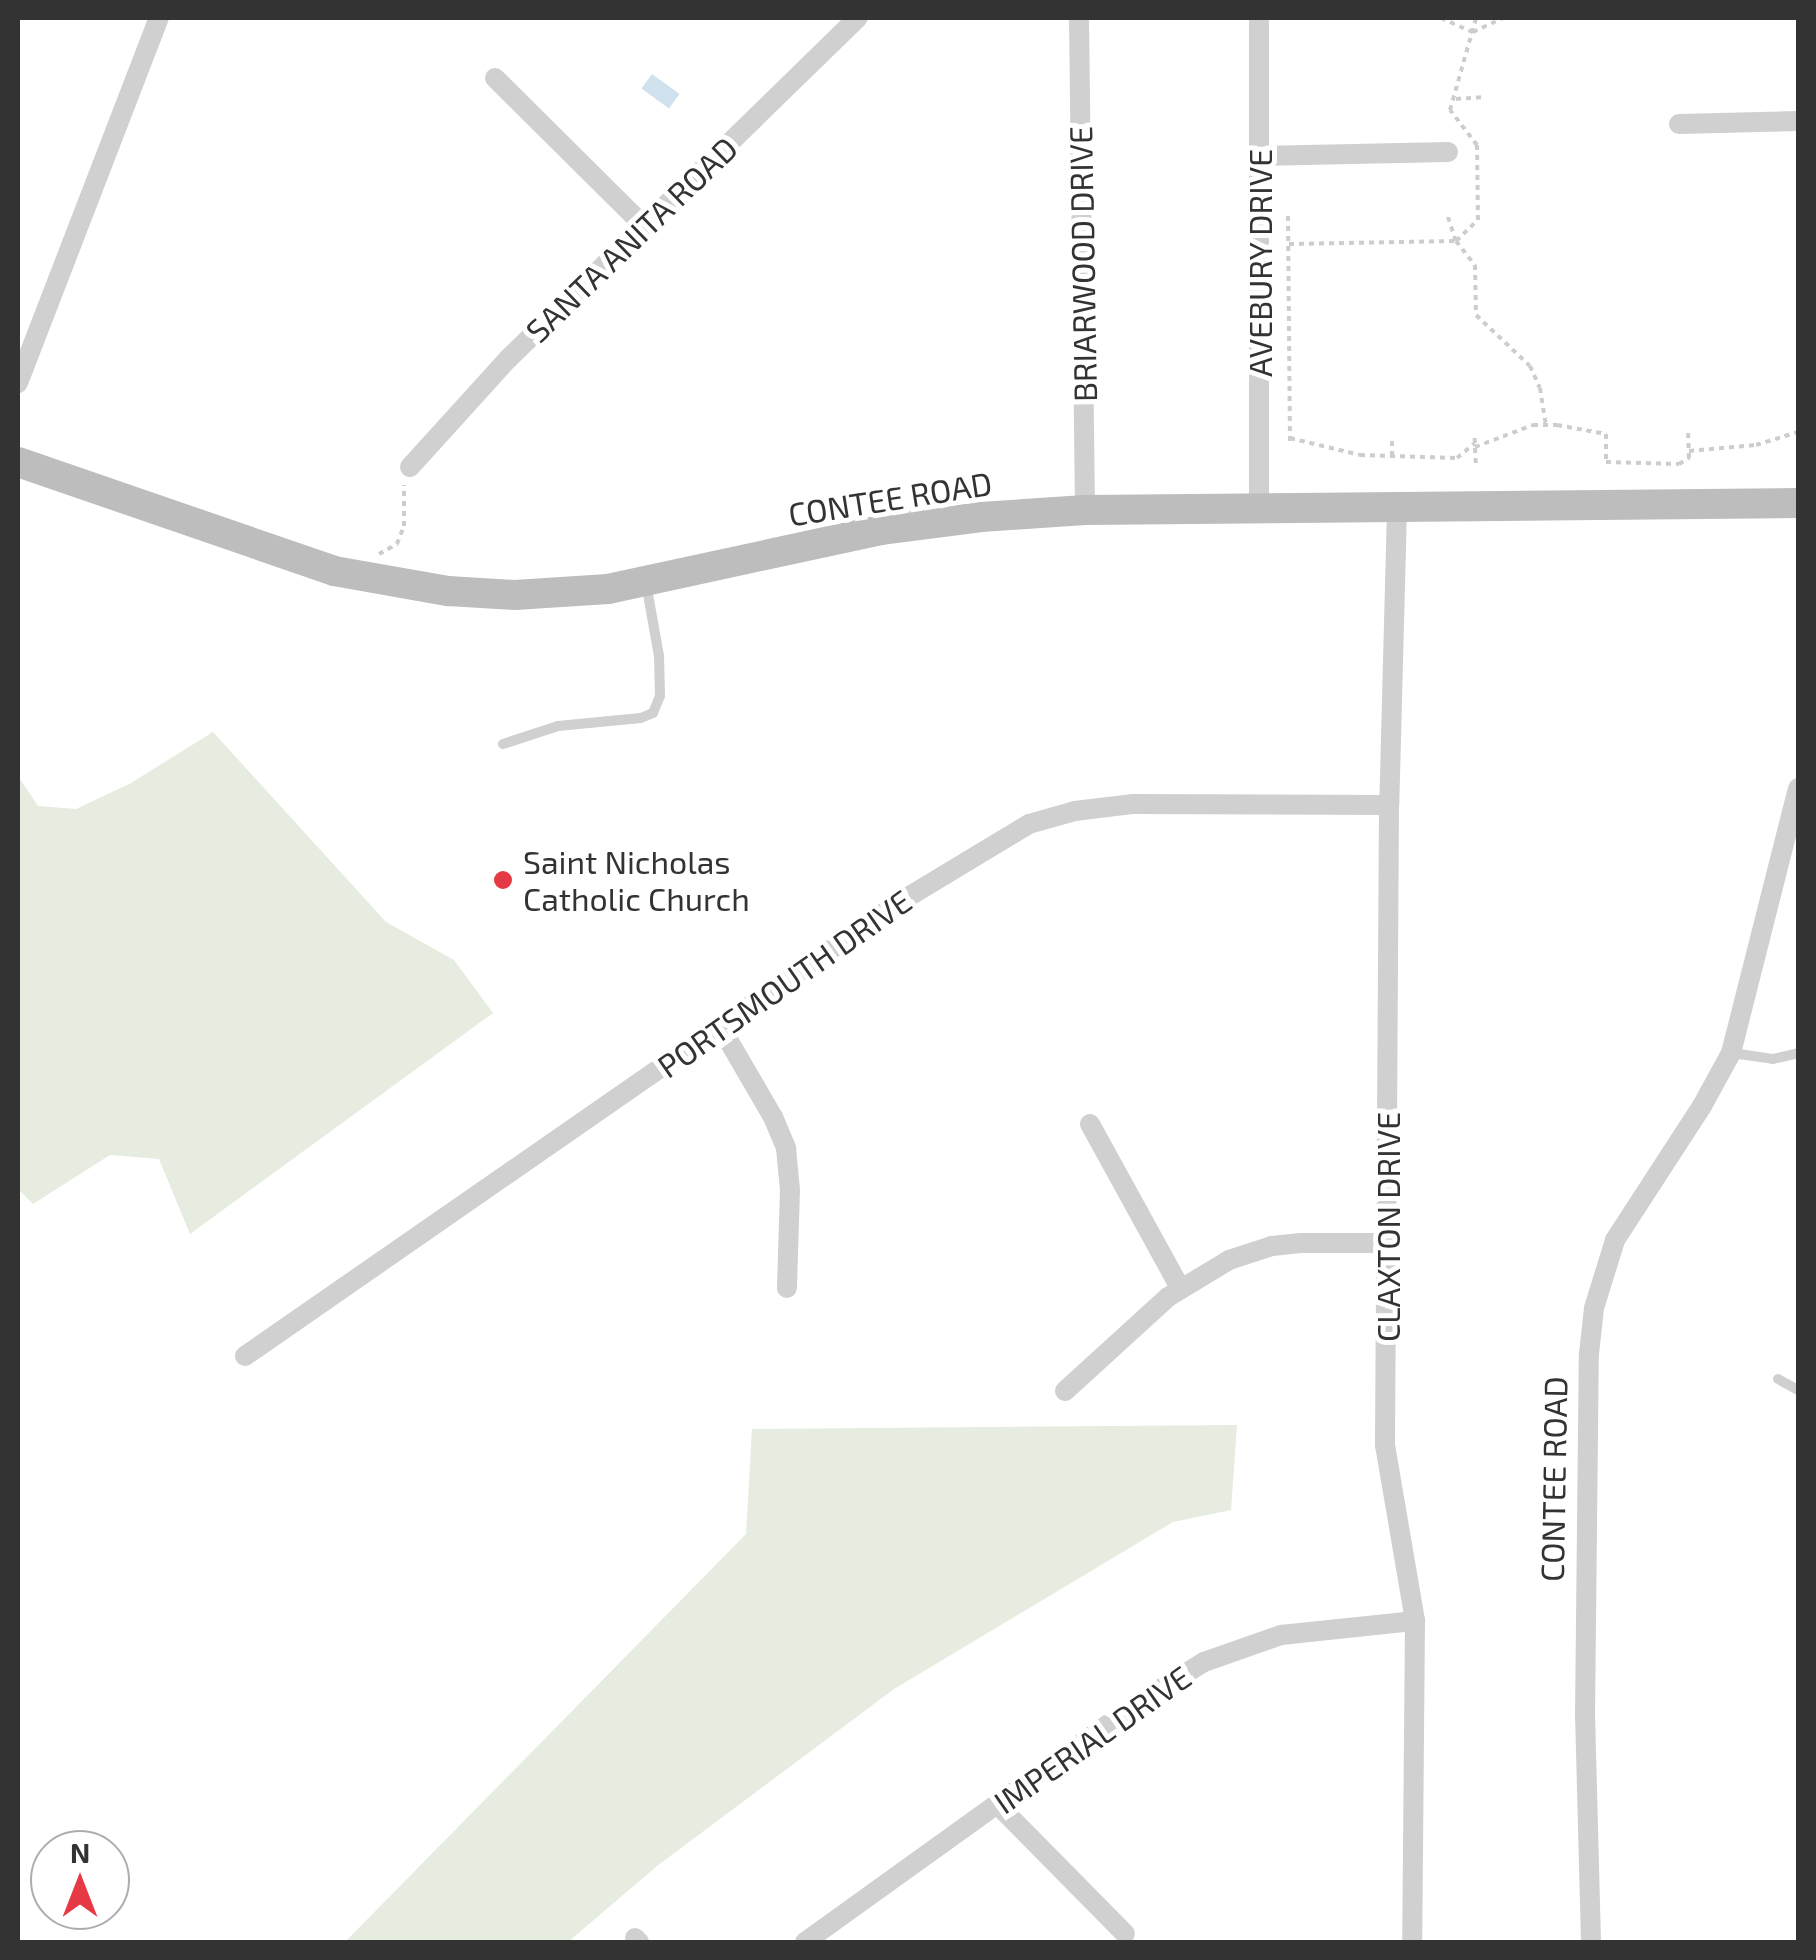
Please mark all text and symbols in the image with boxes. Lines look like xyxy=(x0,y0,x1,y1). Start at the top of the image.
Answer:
street label: BRIARWOOD DRIVE xyxy=(1060,126,1104,402)
street label: SANTA ANITA ROAD xyxy=(517,128,745,350)
street label: AVEBURY DRIVE xyxy=(1240,149,1278,377)
street label: CONTEE ROAD xyxy=(785,463,995,533)
place label: Saint Nicholas Catholic Church xyxy=(523,843,750,918)
marker: Saint Nicholas Catholic Church xyxy=(492,869,514,891)
street label: PORTSMOUTH DRIVE xyxy=(650,881,918,1085)
street label: CLAXTON DRIVE xyxy=(1368,1112,1406,1342)
street label: CONTEE ROAD xyxy=(1532,1376,1574,1582)
street label: IMPERIAL DRIVE xyxy=(986,1657,1198,1821)
north arrow xyxy=(30,1830,130,1930)
text: N xyxy=(70,1835,90,1869)

